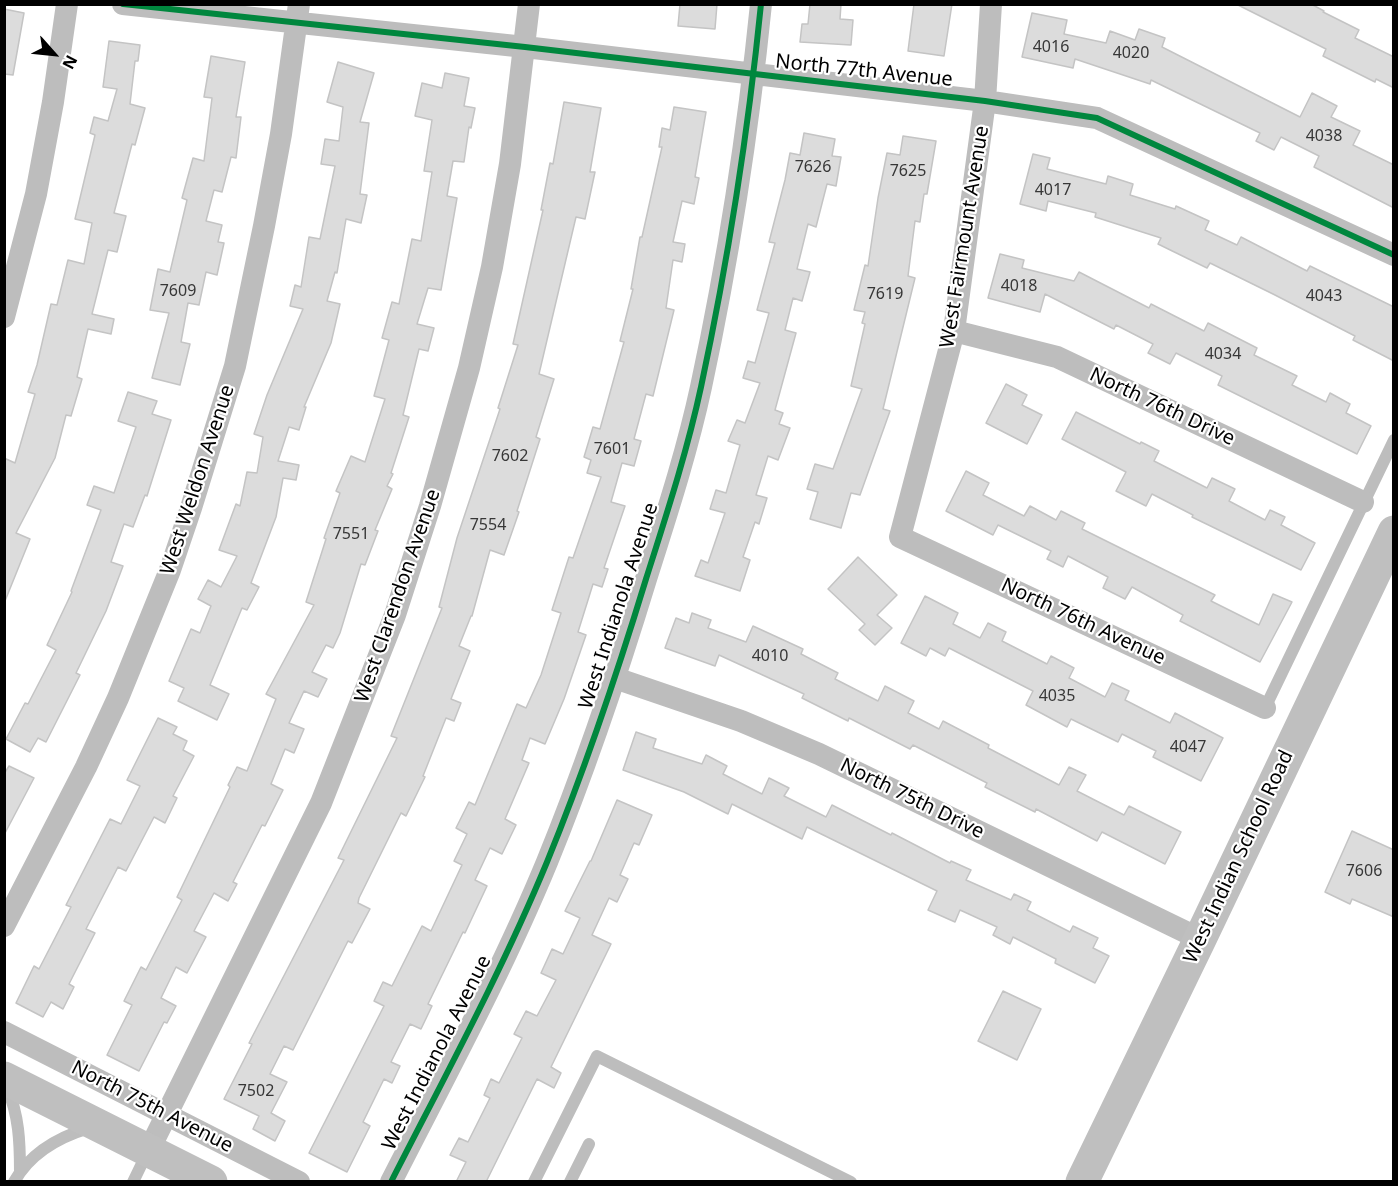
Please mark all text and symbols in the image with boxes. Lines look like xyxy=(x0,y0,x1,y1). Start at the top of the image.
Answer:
north arrow xyxy=(24,24,84,84)
house number: 4016 xyxy=(1033,37,1069,57)
house number: 4020 xyxy=(1113,43,1149,63)
street label: North 77th Avenue xyxy=(774,50,954,92)
text: N xyxy=(57,51,83,73)
street label: West Fairmount Avenue xyxy=(936,124,994,350)
house number: 4038 xyxy=(1306,126,1342,146)
house number: 7626 xyxy=(795,157,831,177)
house number: 7625 xyxy=(890,161,926,181)
house number: 4017 xyxy=(1035,180,1071,200)
house number: 4018 xyxy=(1001,276,1037,296)
house number: 7609 xyxy=(160,281,196,301)
house number: 7619 xyxy=(867,284,903,304)
house number: 4043 xyxy=(1306,286,1342,306)
house number: 4034 xyxy=(1205,344,1241,364)
street label: North 76th Drive xyxy=(1086,363,1238,451)
street label: West Weldon Avenue xyxy=(156,382,240,578)
house number: 7601 xyxy=(594,439,630,459)
house number: 7602 xyxy=(492,446,528,466)
street label: West Clarendon Avenue xyxy=(350,486,446,706)
street label: West Indianola Avenue xyxy=(574,500,664,712)
house number: 7554 xyxy=(470,515,506,535)
house number: 7551 xyxy=(333,524,369,544)
street label: North 76th Avenue xyxy=(997,573,1169,671)
house number: 4010 xyxy=(752,646,788,666)
house number: 4035 xyxy=(1039,686,1075,706)
house number: 4047 xyxy=(1170,737,1206,757)
street label: West Indian School Road xyxy=(1179,747,1299,967)
street label: North 75th Drive xyxy=(836,754,988,844)
house number: 7606 xyxy=(1346,861,1382,881)
street label: West Indianola Avenue xyxy=(377,952,497,1154)
street label: North 75th Avenue xyxy=(67,1056,237,1158)
house number: 7502 xyxy=(238,1081,274,1101)

